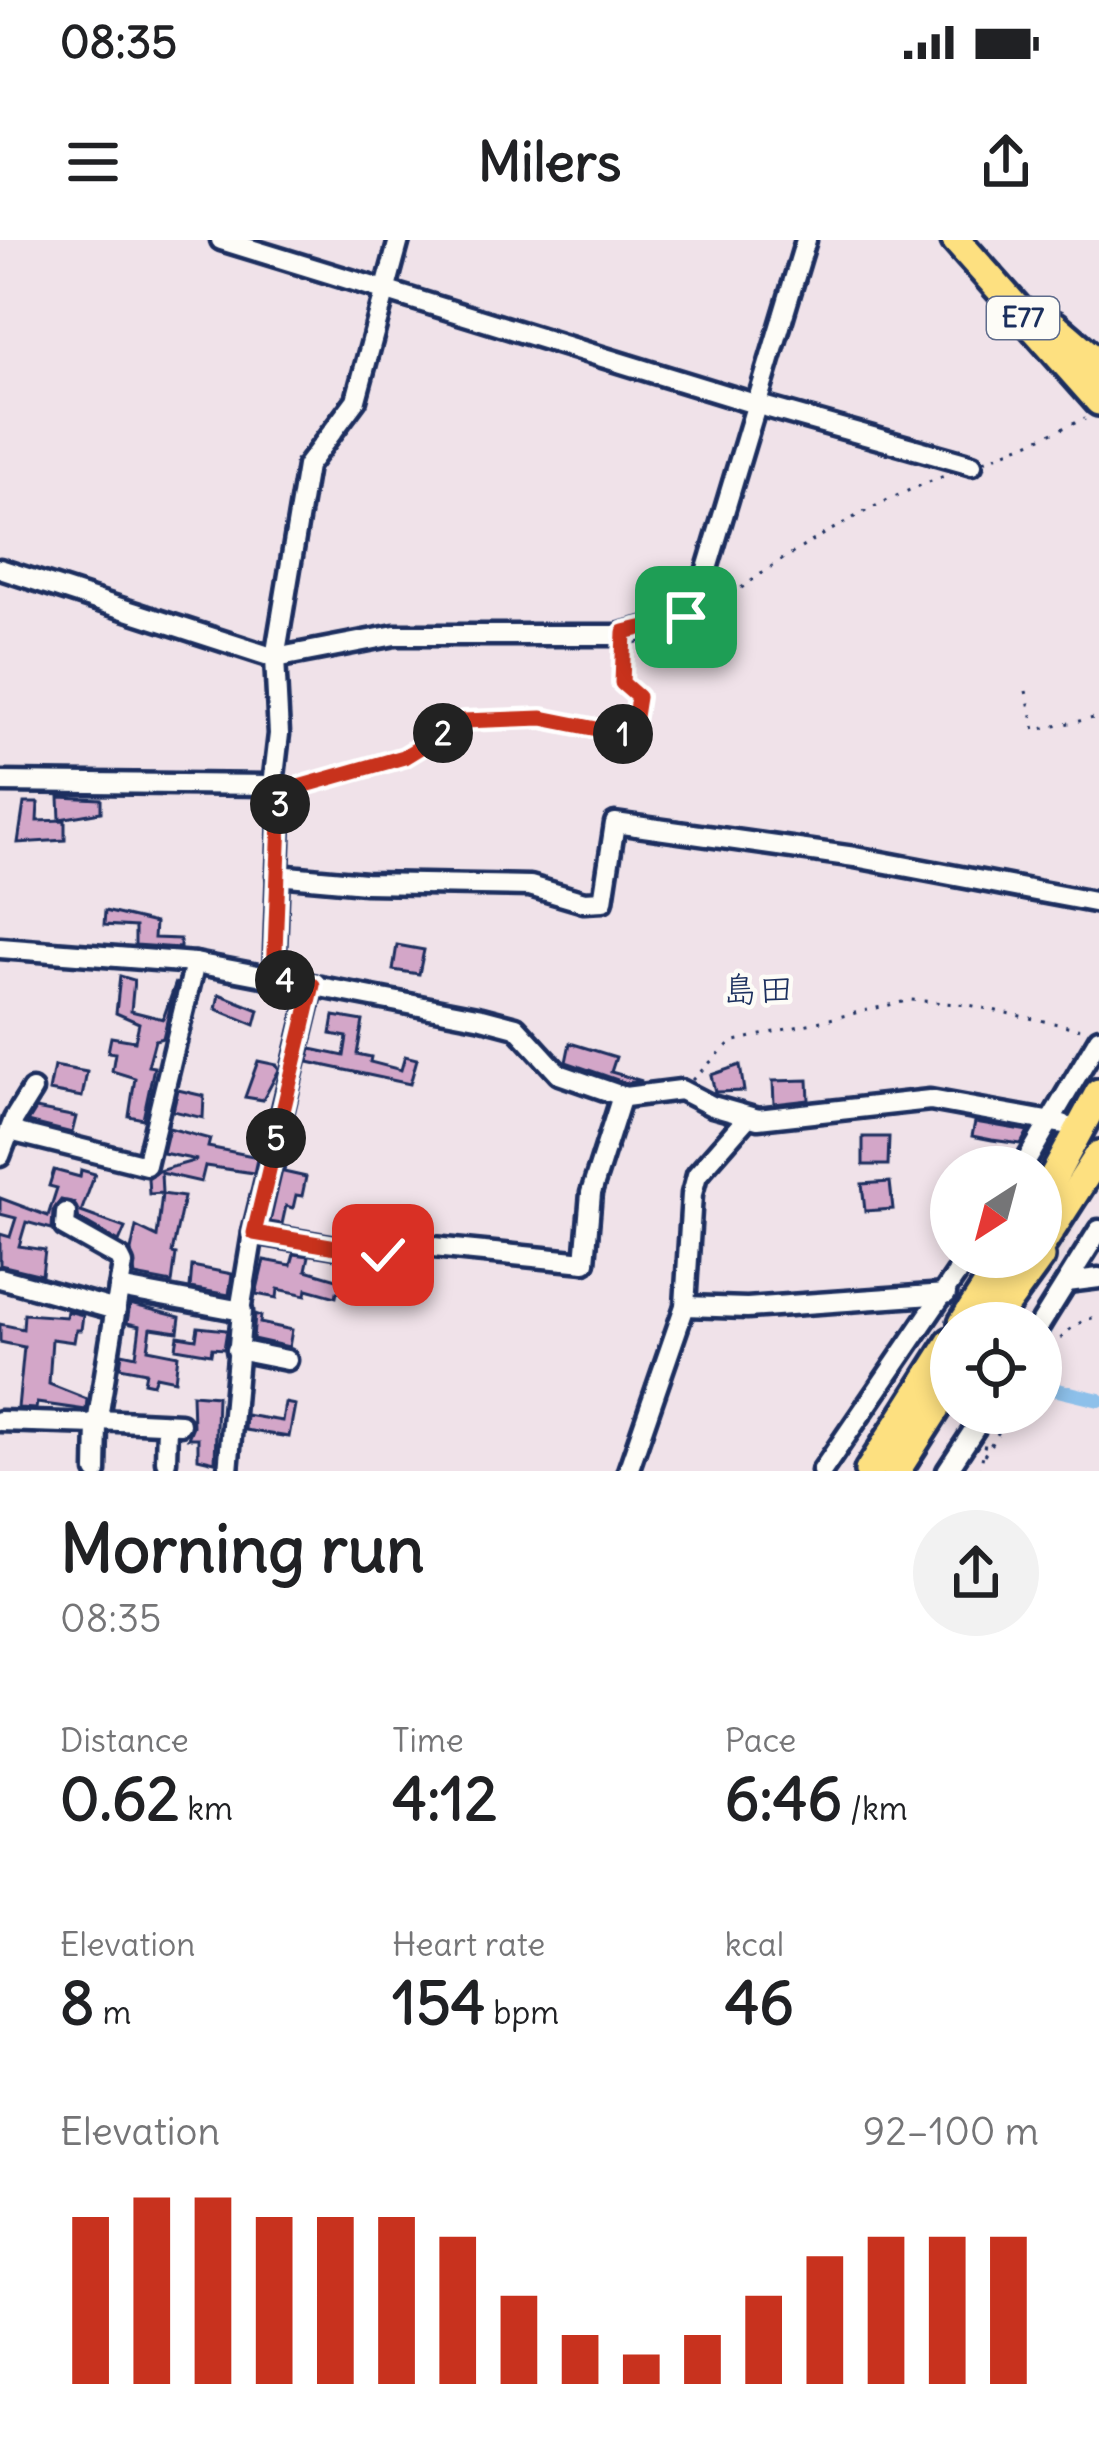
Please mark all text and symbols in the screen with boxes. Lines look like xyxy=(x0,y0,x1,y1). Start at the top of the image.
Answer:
text: 08:35 xyxy=(60,14,177,70)
text: Milers xyxy=(478,128,621,196)
icon: menu xyxy=(60,129,126,195)
icon: share xyxy=(973,129,1039,195)
road number: E77 xyxy=(987,297,1059,339)
pin xyxy=(635,566,737,668)
icon: arrive xyxy=(653,584,719,650)
pin: 2 xyxy=(413,703,473,763)
pin: 1 xyxy=(593,704,653,764)
text: 2 xyxy=(434,712,452,754)
text: 1 xyxy=(616,713,630,755)
pin: 3 xyxy=(250,774,310,834)
text: 3 xyxy=(271,783,289,825)
pin: 4 xyxy=(255,950,315,1010)
text: 4 xyxy=(275,959,295,1001)
district label: 島田 xyxy=(722,967,794,1012)
pin: 5 xyxy=(246,1108,306,1168)
text: 5 xyxy=(267,1117,285,1159)
north arrow xyxy=(930,1146,1062,1278)
map controls xyxy=(930,1146,1062,1434)
pin xyxy=(332,1204,434,1306)
icon: check xyxy=(350,1222,416,1288)
button: locate xyxy=(930,1302,1062,1434)
text: Morning run xyxy=(60,1507,424,1590)
button: share xyxy=(913,1510,1039,1636)
text: 08:35 xyxy=(60,1594,162,1643)
text: Distance xyxy=(60,1719,189,1761)
text: Time xyxy=(392,1719,464,1761)
text: Pace xyxy=(725,1719,796,1761)
text: 0.62 xyxy=(60,1761,179,1836)
text: 4:12 xyxy=(392,1761,497,1836)
text: 6:46 xyxy=(725,1761,842,1836)
text: km xyxy=(179,1787,233,1829)
text: /km xyxy=(842,1787,908,1829)
text: Elevation xyxy=(60,1923,195,1965)
text: Heart rate xyxy=(392,1923,545,1965)
text: kcal xyxy=(725,1923,784,1965)
text: 8 xyxy=(60,1965,95,2040)
text: 154 xyxy=(392,1965,485,2040)
text: 46 xyxy=(725,1965,794,2040)
text: m xyxy=(95,1991,131,2033)
text: bpm xyxy=(485,1991,559,2033)
text: Elevation xyxy=(60,2107,220,2156)
text: 92–100 m xyxy=(863,2107,1039,2156)

